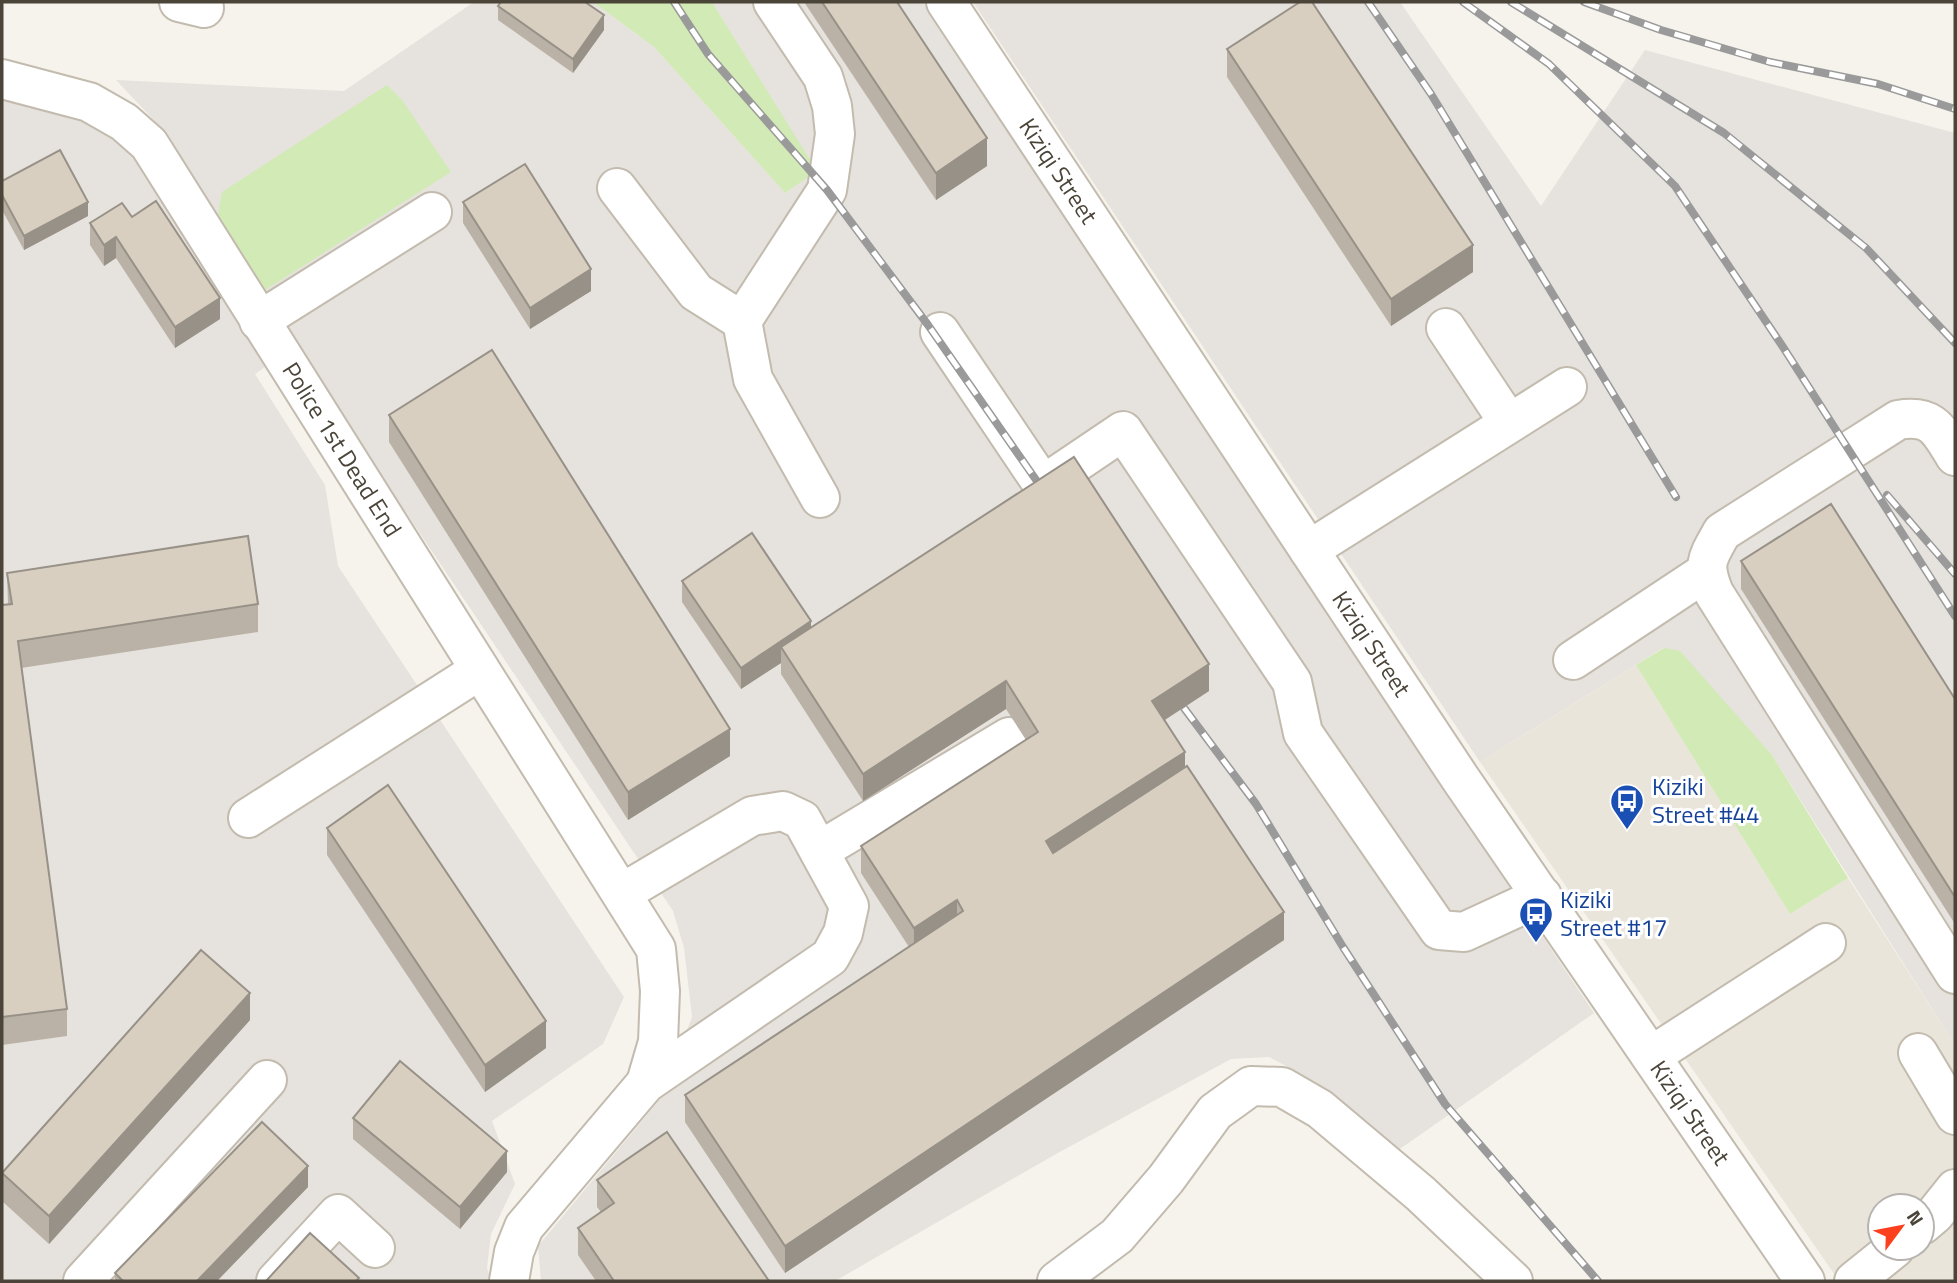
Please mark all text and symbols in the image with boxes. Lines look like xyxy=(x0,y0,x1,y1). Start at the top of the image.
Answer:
street label: Kiziqi Street xyxy=(1011,111,1107,231)
street label: Police 1st Dead End xyxy=(274,355,411,544)
street label: Kiziqi Street xyxy=(1324,583,1421,704)
place label: Kiziki Street #44 xyxy=(1652,768,1759,832)
bus stop icon: Kiziki Street #44 xyxy=(1608,782,1646,831)
place label: Kiziki Street #17 xyxy=(1560,881,1667,945)
bus stop icon: Kiziki Street #17 xyxy=(1517,895,1555,944)
street label: Kiziqi Street xyxy=(1642,1053,1740,1173)
north arrow xyxy=(1866,1192,1936,1262)
text: N xyxy=(1900,1204,1932,1231)

